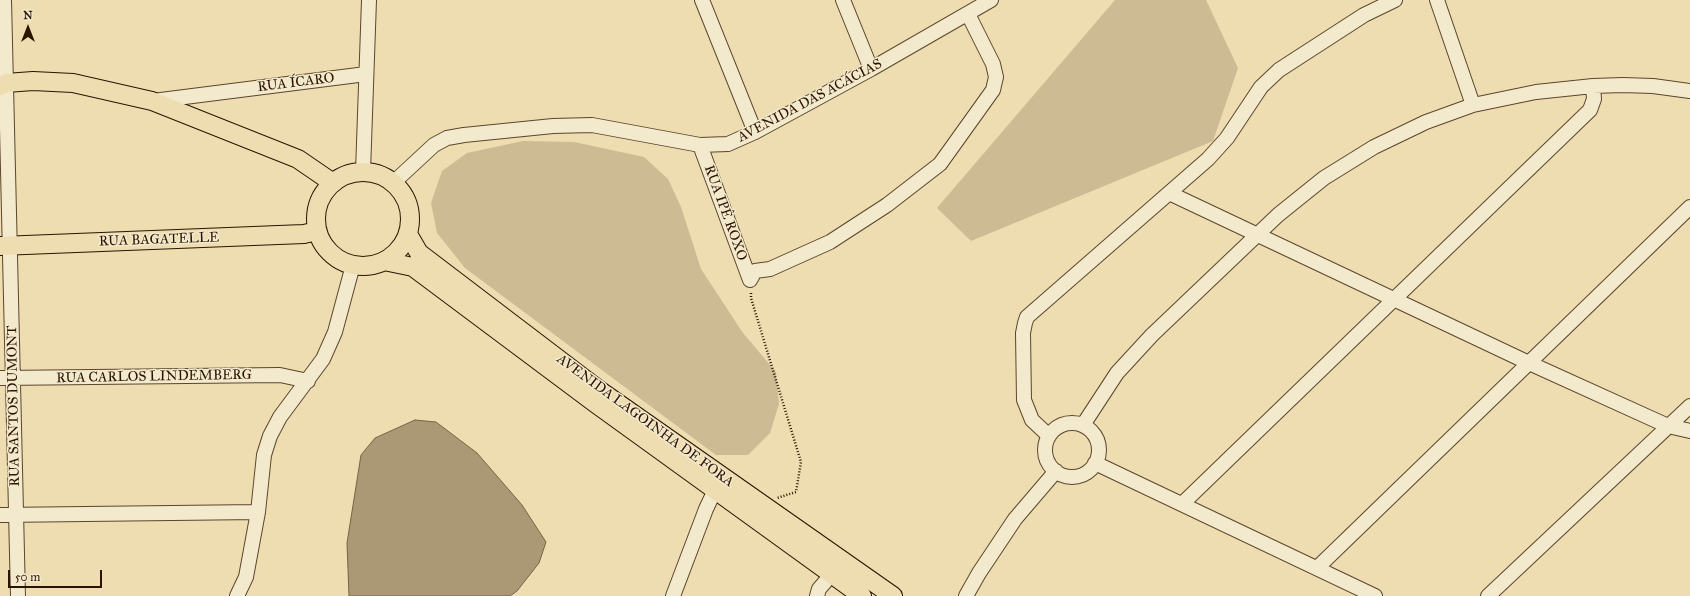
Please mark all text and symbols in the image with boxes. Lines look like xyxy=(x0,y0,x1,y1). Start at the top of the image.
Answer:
north arrow xyxy=(8,8,48,48)
text: N xyxy=(23,9,33,22)
street label: AVENIDA DAS ACÁCIAS xyxy=(735,56,885,146)
street label: RUA ÍCARO xyxy=(257,70,335,96)
street label: RUA IPÊ ROXO xyxy=(700,163,750,263)
street label: RUA BAGATELLE xyxy=(99,230,219,250)
street label: RUA SANTOS DUMONT xyxy=(4,325,24,487)
street label: AVENIDA LAGOINHA DE FORA xyxy=(553,351,737,491)
street label: RUA CARLOS LINDEMBERG xyxy=(56,367,252,387)
scale bar xyxy=(10,562,104,588)
text: 50 m xyxy=(15,570,40,584)

